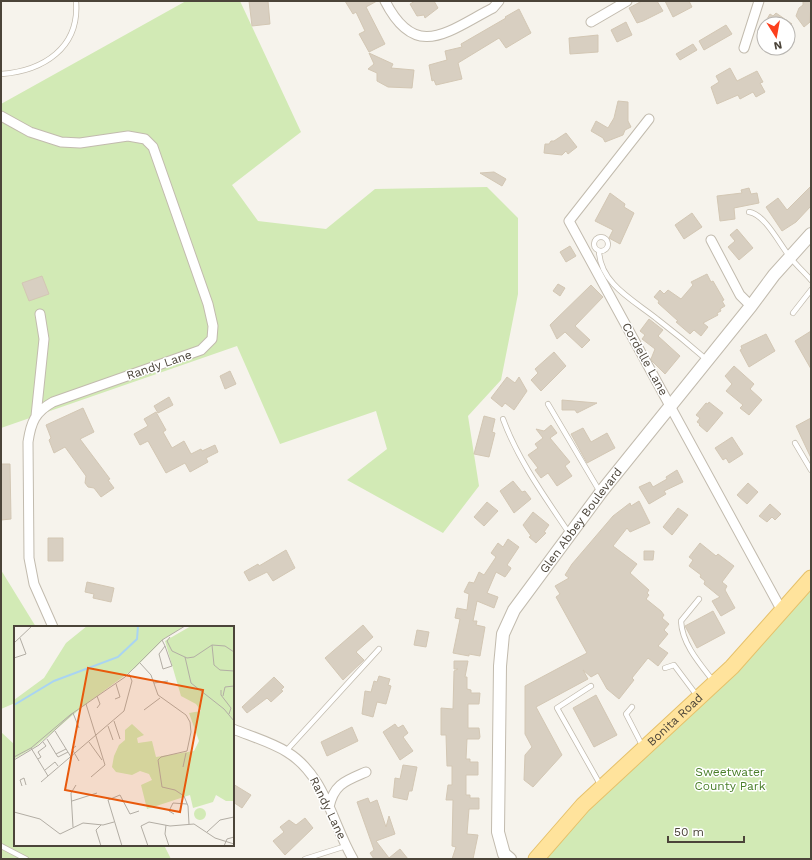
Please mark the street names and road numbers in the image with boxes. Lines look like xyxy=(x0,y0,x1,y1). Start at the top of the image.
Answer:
street label: Cordelle Lane xyxy=(619,320,671,398)
street label: Randy Lane xyxy=(125,347,194,383)
street label: Glen Abbey Boulevard xyxy=(537,465,625,576)
street label: Bonita Road xyxy=(644,691,706,749)
street label: Randy Lane xyxy=(307,774,349,842)

